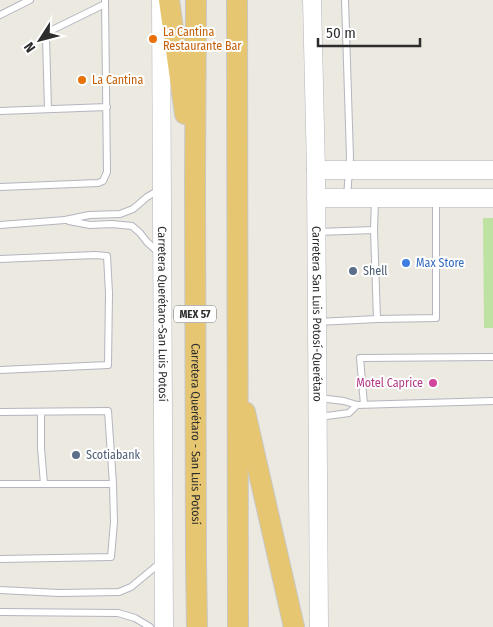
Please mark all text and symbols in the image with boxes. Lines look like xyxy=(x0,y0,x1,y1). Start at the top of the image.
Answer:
north arrow xyxy=(15,15,65,65)
scale bar xyxy=(318,15,420,47)
text: 50 m xyxy=(326,24,356,42)
place label: La Cantina Restaurante Bar xyxy=(163,25,242,53)
marker: La Cantina Restaurante Bar xyxy=(147,33,159,45)
text: N xyxy=(21,39,39,56)
place label: La Cantina xyxy=(92,73,143,87)
marker: La Cantina xyxy=(76,74,88,86)
street label: Carretera Querétaro-San Luis Potosí xyxy=(155,226,170,402)
street label: Carretera San Luis Potosí-Querétaro xyxy=(309,226,325,402)
place label: Max Store xyxy=(416,256,464,270)
marker: Max Store xyxy=(400,257,412,269)
place label: Shell xyxy=(363,264,388,278)
marker: Shell xyxy=(347,265,359,277)
road number: MEX 57 xyxy=(174,306,216,322)
street label: Carretera Querétaro - San Luis Potosí xyxy=(188,343,203,525)
place label: Motel Caprice xyxy=(356,376,423,390)
marker: Motel Caprice xyxy=(427,377,439,389)
place label: Scotiabank xyxy=(86,448,140,462)
marker: Scotiabank xyxy=(70,449,82,461)

